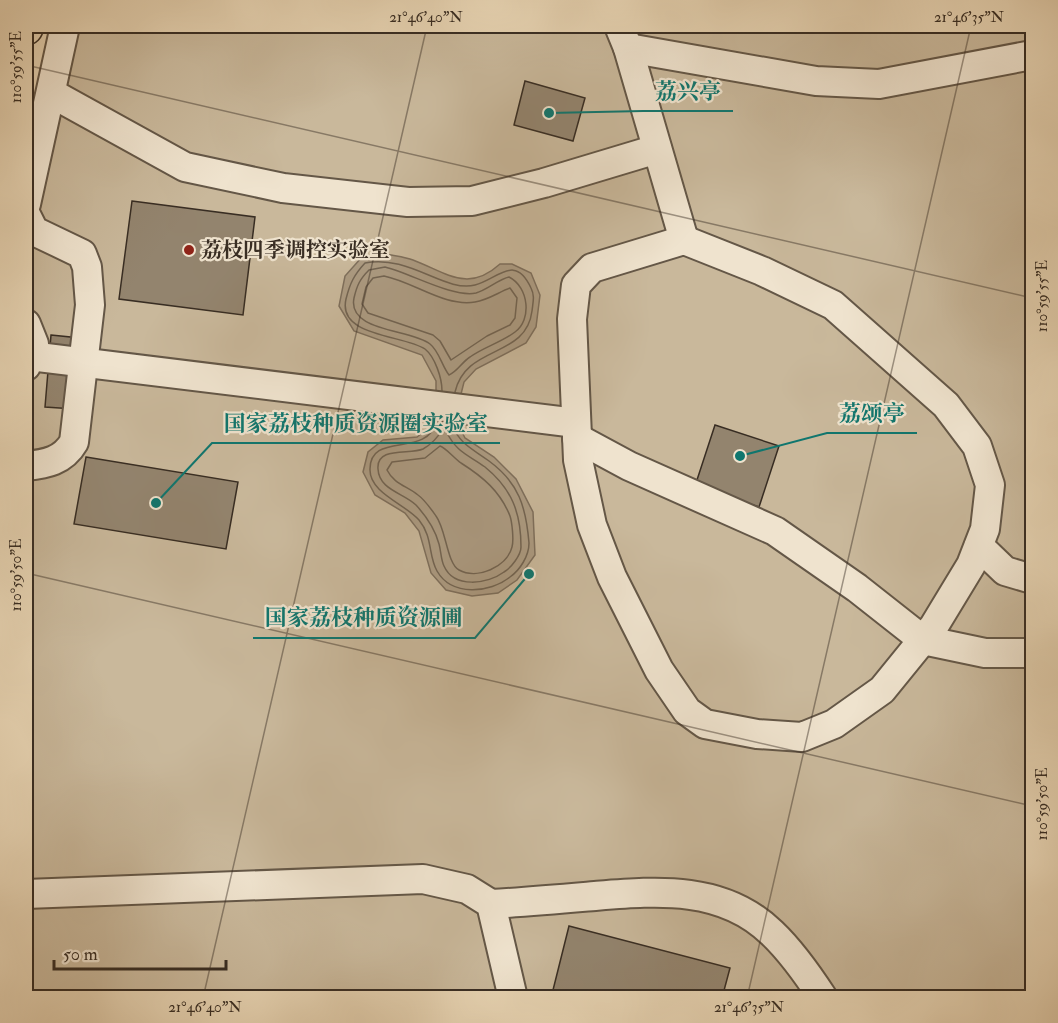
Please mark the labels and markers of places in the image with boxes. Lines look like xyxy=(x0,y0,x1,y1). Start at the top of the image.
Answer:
callout: 荔兴亭 xyxy=(643,71,733,111)
place label: 荔枝四季调控实验室 xyxy=(201,237,390,264)
marker: 荔枝四季调控实验室 xyxy=(182,243,196,257)
callout: 荔颂亭 xyxy=(827,393,917,433)
callout: 国家荔枝种质资源圈实验室 xyxy=(212,403,500,443)
callout: 国家荔枝种质资源圃 xyxy=(253,598,475,638)

